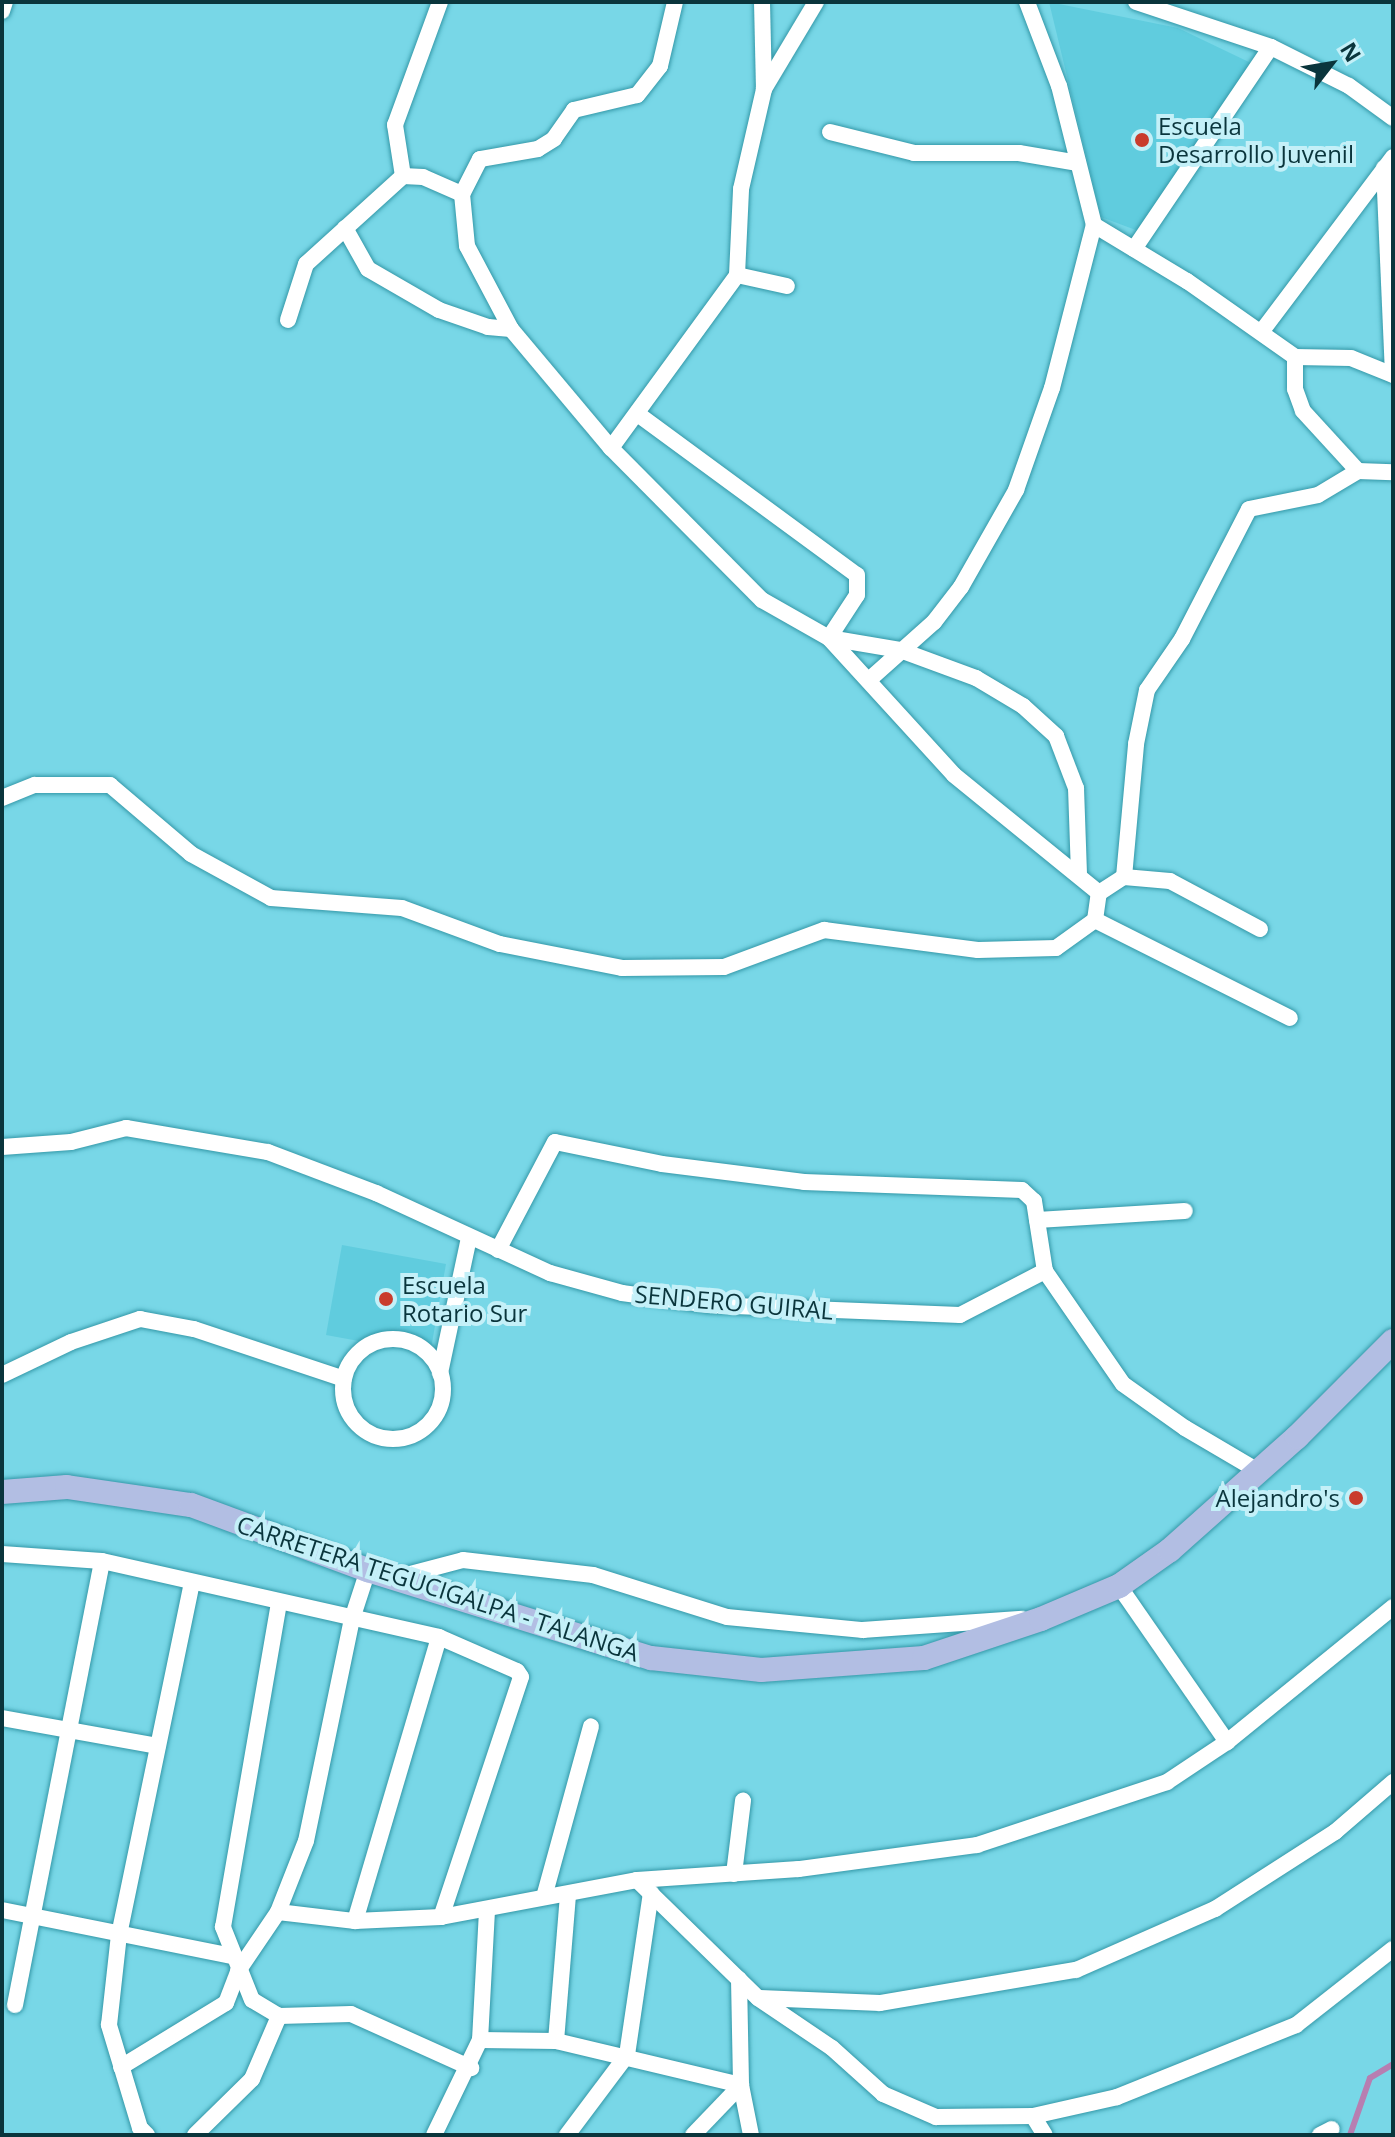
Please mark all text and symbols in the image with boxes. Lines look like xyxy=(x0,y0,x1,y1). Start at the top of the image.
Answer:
north arrow xyxy=(1291,24,1371,104)
text: N xyxy=(1334,36,1369,67)
place label: Escuela Desarrollo Juvenil xyxy=(1158,112,1354,168)
marker: Escuela Desarrollo Juvenil xyxy=(1133,131,1151,149)
place label: Escuela Rotario Sur xyxy=(402,1271,527,1327)
street label: SENDERO GUIRAL xyxy=(634,1279,834,1325)
marker: Escuela Rotario Sur xyxy=(377,1290,395,1308)
place label: Alejandro's xyxy=(1216,1484,1340,1512)
marker: Alejandro's xyxy=(1347,1489,1365,1507)
street label: CARRETERA TEGUCIGALPA - TALANGA xyxy=(233,1509,643,1667)

